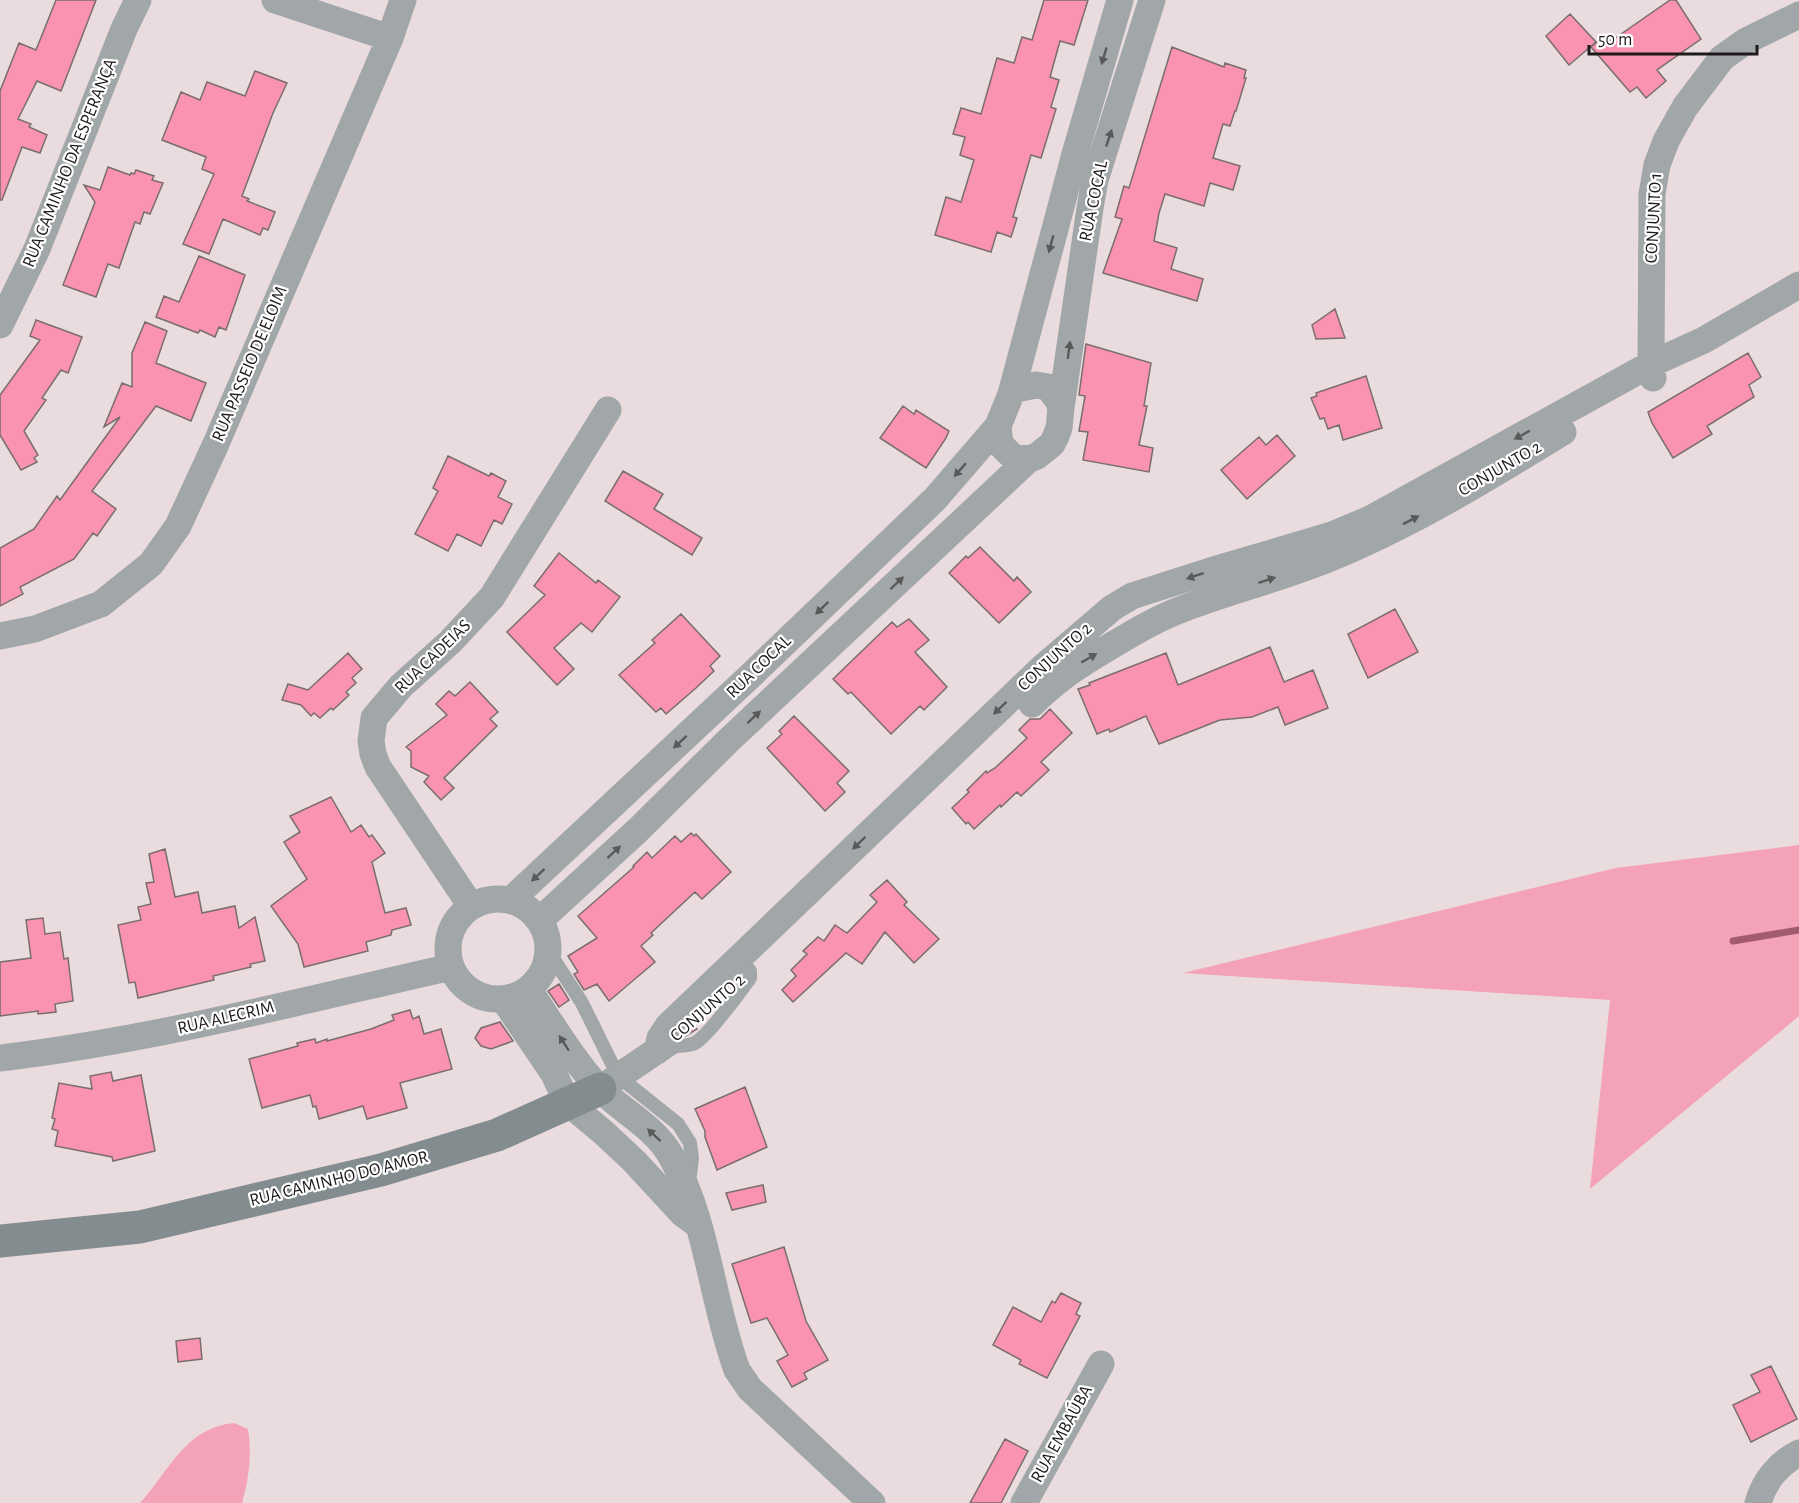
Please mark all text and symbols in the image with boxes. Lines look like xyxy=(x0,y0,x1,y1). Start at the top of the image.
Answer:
scale bar xyxy=(1589,18,1757,56)
text: 50 m xyxy=(1598,31,1632,49)
one-way arrow xyxy=(1099,47,1108,65)
street label: RUA CAMINHO DA ESPERANÇA xyxy=(20,55,120,270)
one-way arrow xyxy=(1104,129,1114,147)
street label: RUA COCAL xyxy=(1077,159,1111,243)
street label: CONJUNTO 1 xyxy=(1643,172,1665,264)
one-way arrow xyxy=(1046,235,1055,253)
street label: RUA PASSEIO DE ELOIM xyxy=(209,284,291,444)
one-way arrow xyxy=(1065,341,1074,360)
one-way arrow xyxy=(1513,430,1530,440)
street label: CONJUNTO 2 xyxy=(1455,438,1545,500)
one-way arrow xyxy=(954,462,967,477)
one-way arrow xyxy=(1403,515,1420,525)
one-way arrow xyxy=(1186,571,1204,581)
one-way arrow xyxy=(1258,575,1276,585)
one-way arrow xyxy=(889,577,903,591)
one-way arrow xyxy=(815,600,829,614)
street label: RUA CADEIAS xyxy=(392,617,474,697)
street label: CONJUNTO 2 xyxy=(1015,619,1095,695)
street label: RUA COCAL xyxy=(723,632,795,702)
one-way arrow xyxy=(1081,653,1098,663)
one-way arrow xyxy=(993,701,1007,715)
one-way arrow xyxy=(747,710,761,724)
one-way arrow xyxy=(673,735,688,748)
one-way arrow xyxy=(852,836,866,850)
one-way arrow xyxy=(606,845,621,859)
one-way arrow xyxy=(530,868,545,882)
street label: CONJUNTO 2 xyxy=(667,971,749,1045)
street label: RUA ALECRIM xyxy=(176,998,276,1038)
one-way arrow xyxy=(558,1034,569,1051)
one-way arrow xyxy=(647,1128,661,1142)
street label: RUA CAMINHO DO AMOR xyxy=(248,1148,430,1210)
street label: RUA EMBAÚBA xyxy=(1025,1380,1096,1486)

